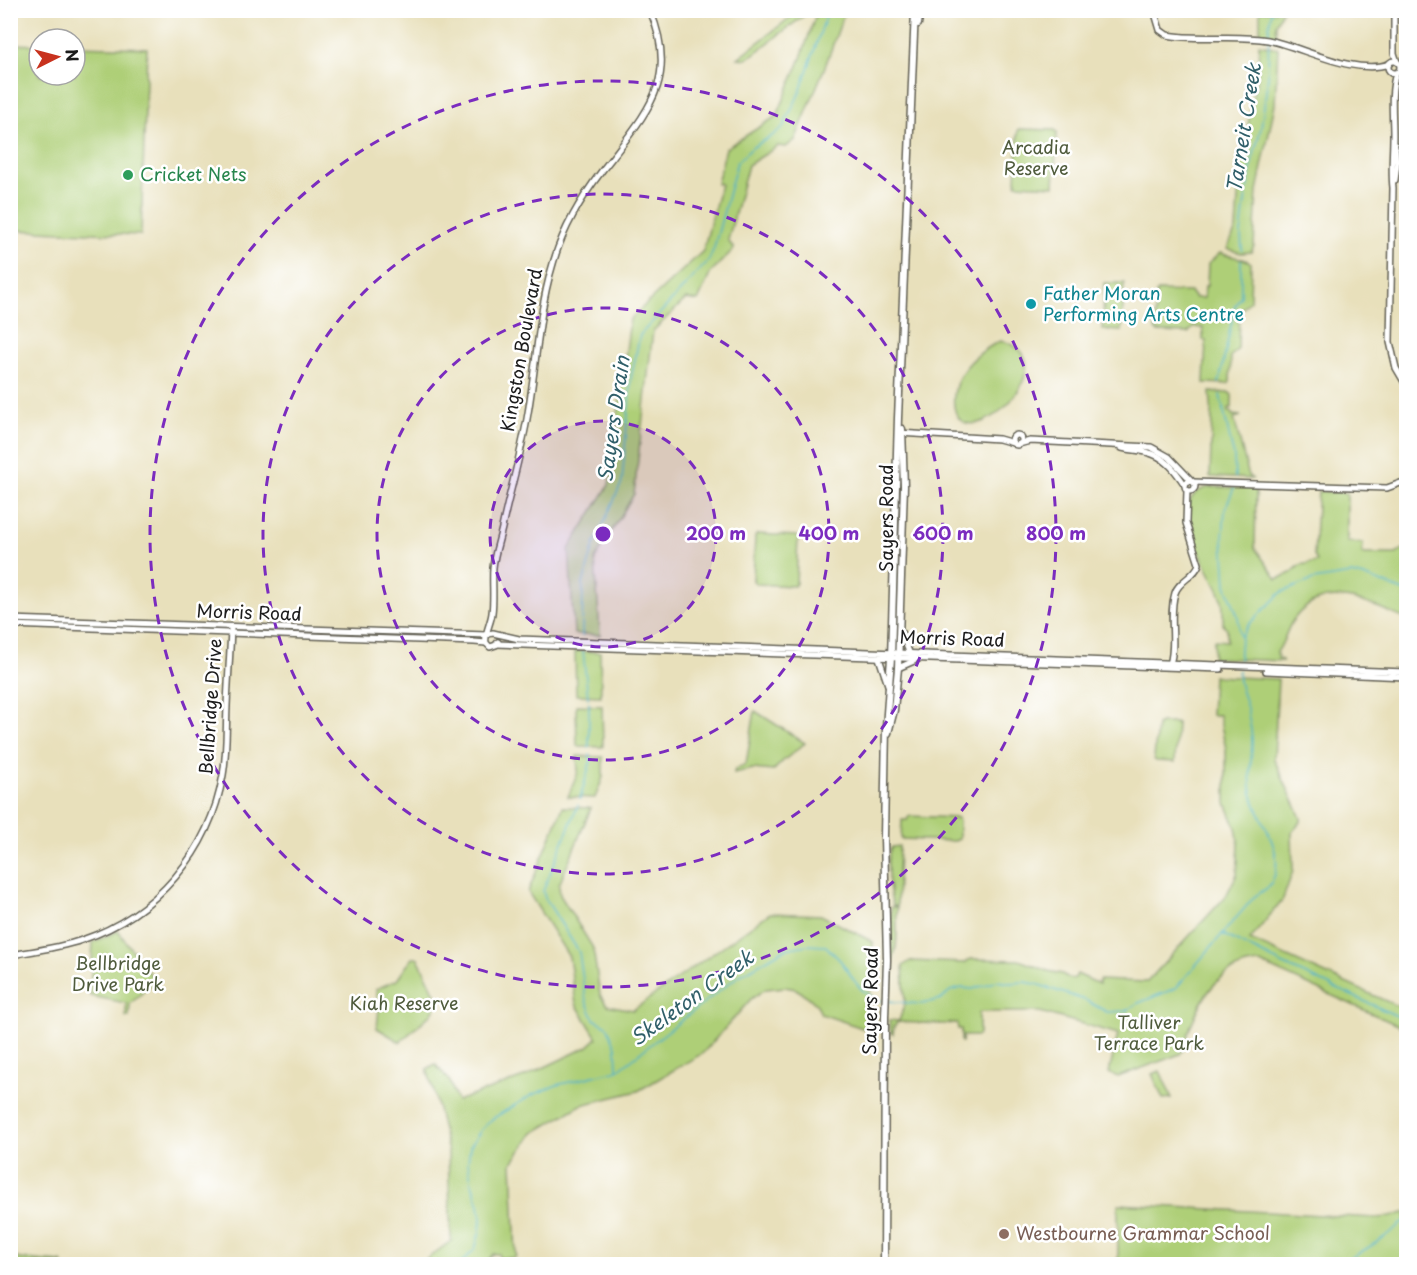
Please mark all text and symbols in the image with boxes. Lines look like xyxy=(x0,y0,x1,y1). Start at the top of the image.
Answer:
north arrow xyxy=(27,27,87,87)
text: N xyxy=(60,48,86,63)
water label: Tarneit Creek xyxy=(1218,60,1268,195)
park label: Arcadia Reserve xyxy=(1002,133,1071,181)
place label: Cricket Nets xyxy=(140,160,247,187)
marker: Cricket Nets xyxy=(121,168,135,182)
street label: Kingston Boulevard xyxy=(493,266,548,433)
place label: Father Moran Performing Arts Centre xyxy=(1043,279,1244,327)
marker: Father Moran Performing Arts Centre xyxy=(1024,297,1038,311)
water label: Sayers Drain xyxy=(589,353,637,484)
street label: Sayers Road xyxy=(872,464,899,572)
text: 200 m xyxy=(686,519,746,546)
text: 400 m xyxy=(799,519,859,546)
text: 600 m xyxy=(912,519,974,546)
text: 800 m xyxy=(1026,519,1086,546)
centre of rings xyxy=(593,524,613,544)
street label: Morris Road xyxy=(196,596,302,627)
street label: Morris Road xyxy=(899,622,1005,653)
street label: Bellbridge Drive xyxy=(191,638,228,776)
water label: Skeleton Creek xyxy=(623,942,760,1052)
street label: Sayers Road xyxy=(855,947,884,1055)
park label: Bellbridge Drive Park xyxy=(72,949,164,997)
park label: Kiah Reserve xyxy=(350,989,458,1016)
park label: Talliver Terrace Park xyxy=(1094,1008,1204,1056)
place label: Westbourne Grammar School xyxy=(1016,1219,1270,1246)
marker: Westbourne Grammar School xyxy=(997,1227,1011,1241)

